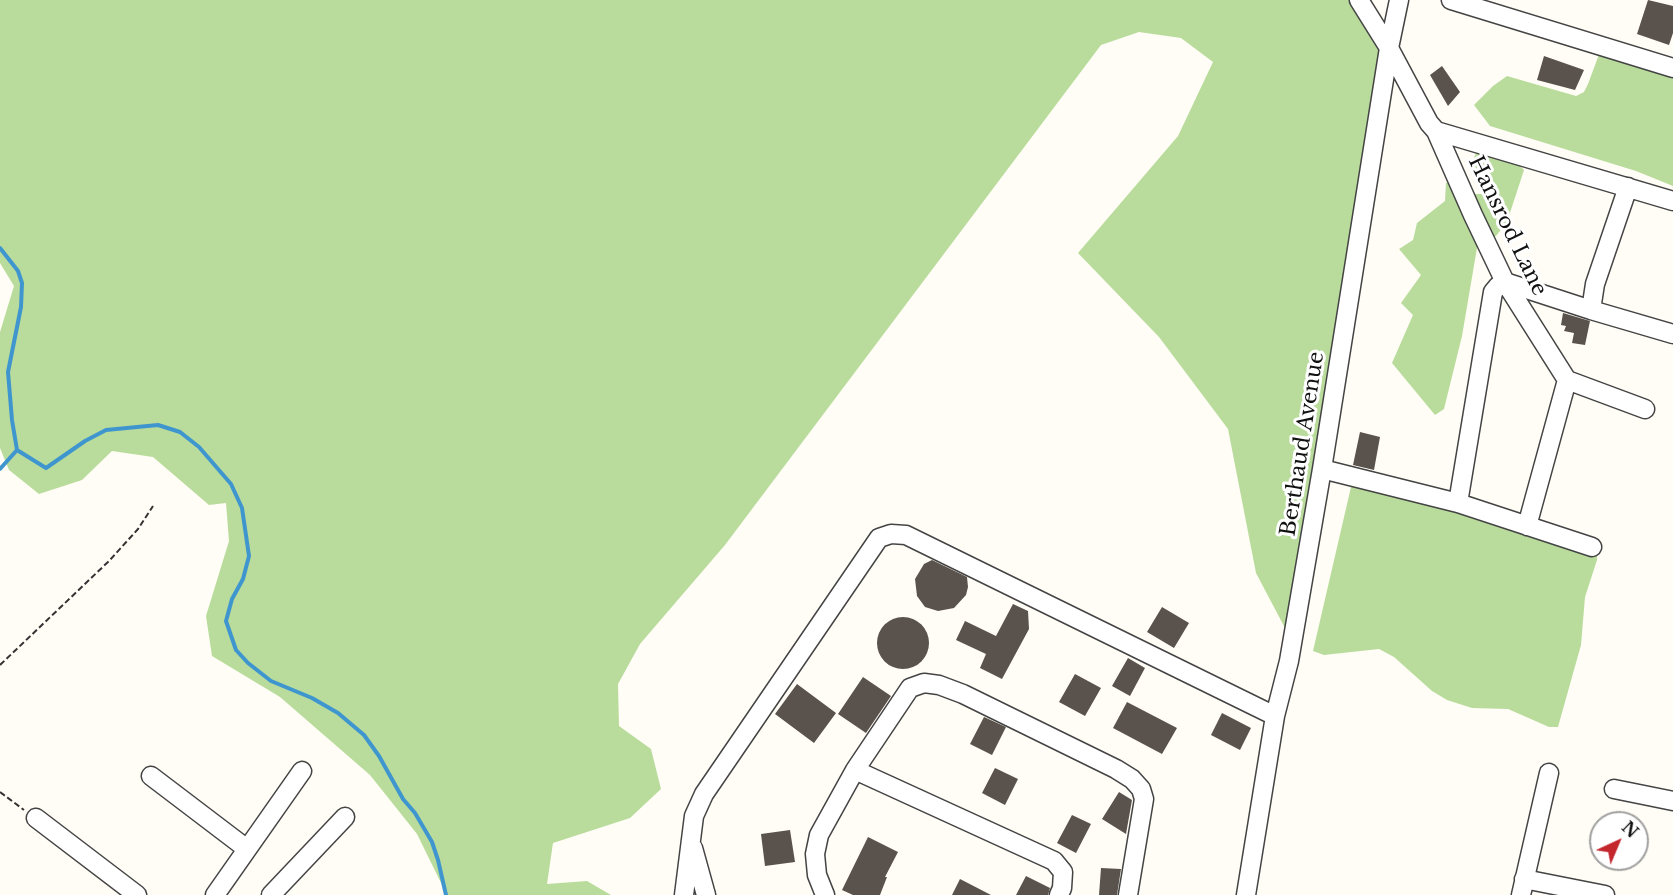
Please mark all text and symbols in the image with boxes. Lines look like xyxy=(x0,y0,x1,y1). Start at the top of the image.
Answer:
street label: Hansrod Lane xyxy=(1462,152,1552,300)
street label: Berthaud Avenue xyxy=(1276,350,1330,538)
north arrow xyxy=(1589,811,1649,871)
text: N xyxy=(1618,817,1642,842)

